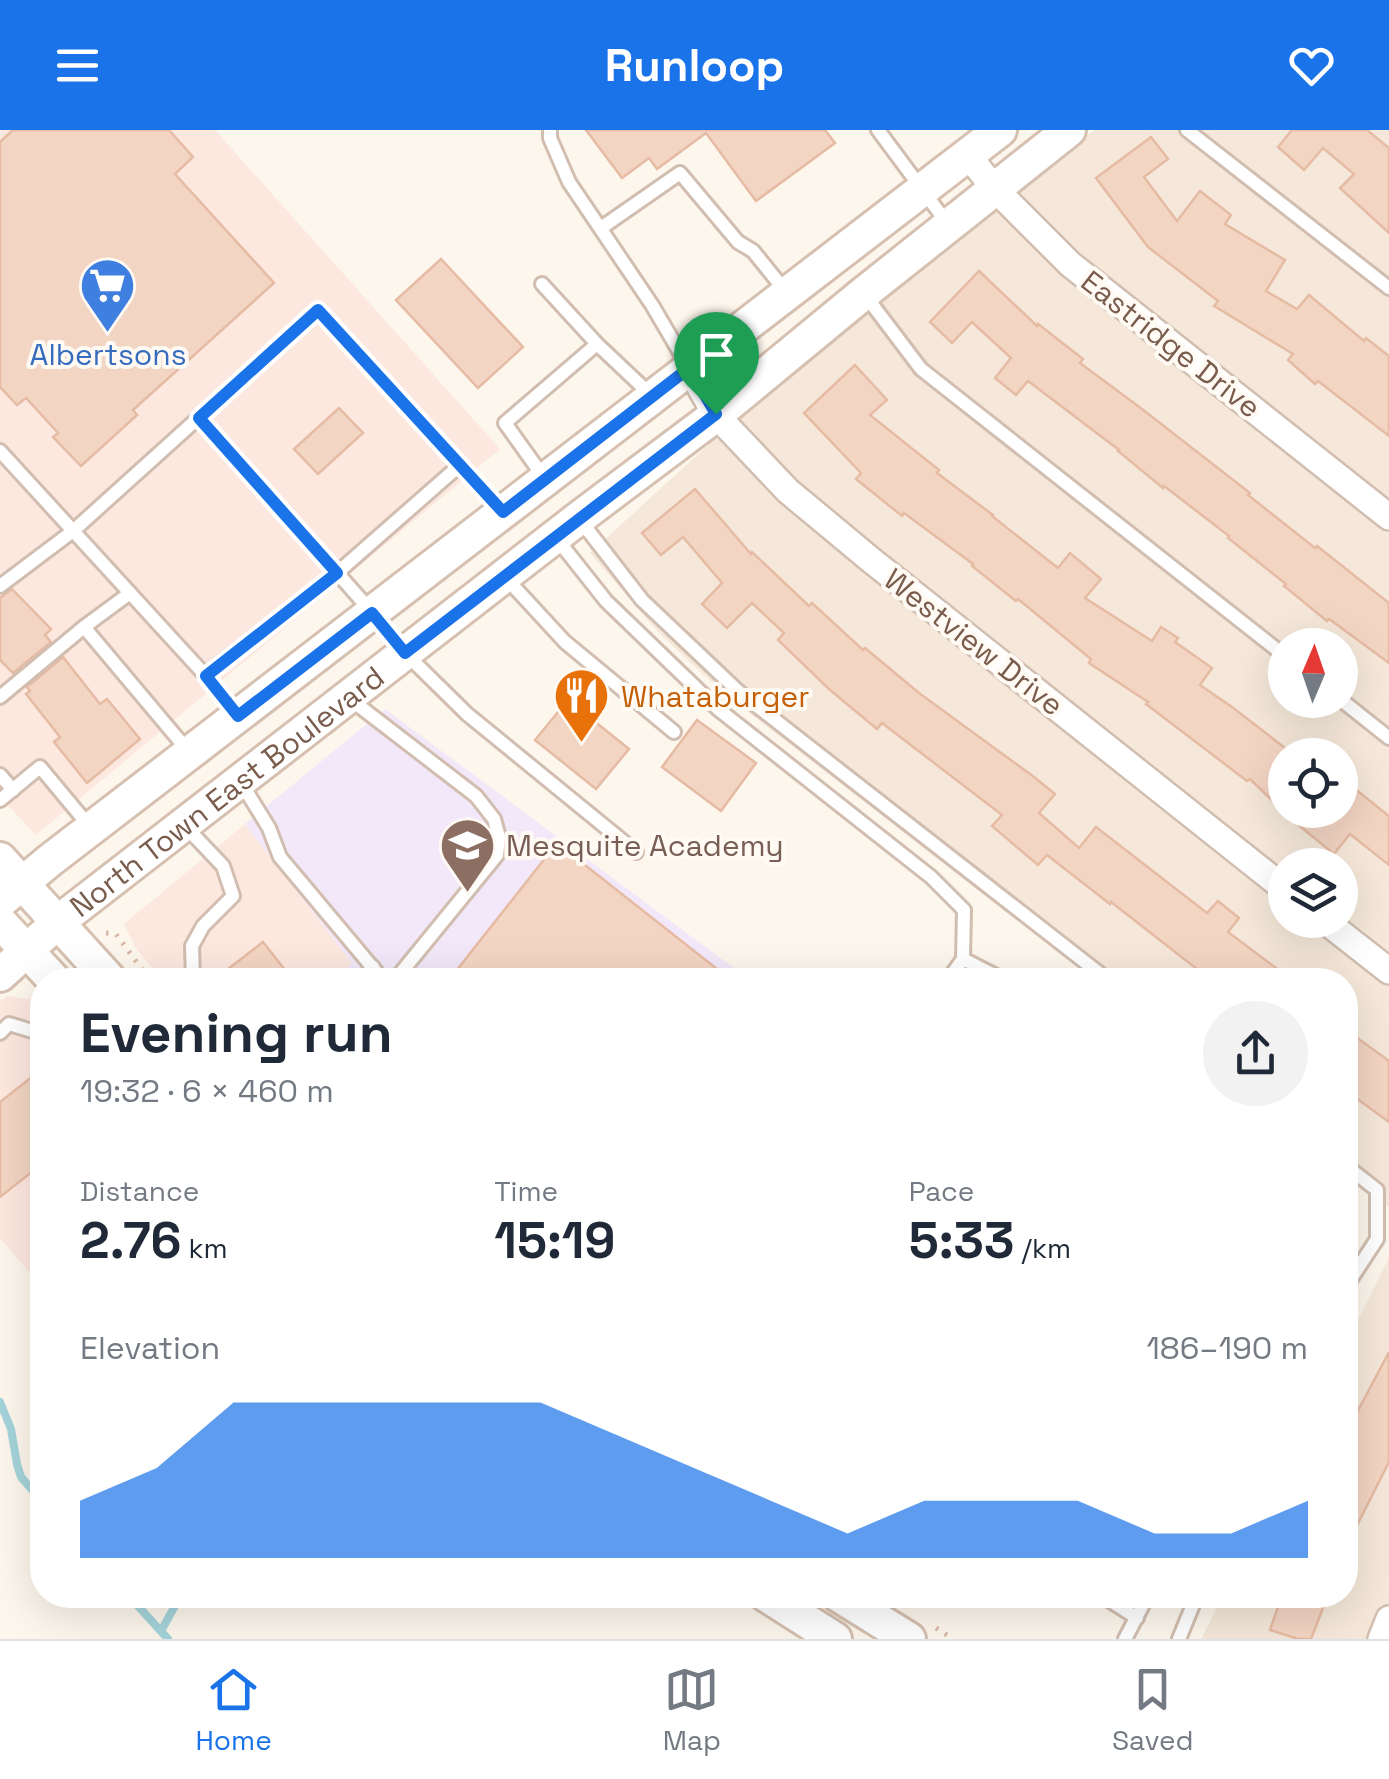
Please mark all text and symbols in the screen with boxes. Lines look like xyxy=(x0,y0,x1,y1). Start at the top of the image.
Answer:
text: Runloop xyxy=(605,37,784,94)
icon: menu xyxy=(50,38,105,93)
icon: heart xyxy=(1284,38,1339,93)
supermarket icon: Albertsons xyxy=(78,256,138,335)
street label: Eastridge Drive xyxy=(1073,262,1269,426)
pin xyxy=(674,312,759,415)
icon: arrive xyxy=(689,327,744,382)
place label: Albertsons xyxy=(30,335,187,374)
street label: Westview Drive xyxy=(876,560,1072,724)
north arrow xyxy=(1268,628,1358,718)
map controls xyxy=(1268,628,1358,938)
street label: North Town East Boulevard xyxy=(62,657,392,925)
restaurant icon: Whataburger xyxy=(552,666,612,745)
place label: Whataburger xyxy=(621,677,810,716)
button: locate xyxy=(1268,738,1358,828)
school or university icon: Mesquite Academy xyxy=(437,815,497,894)
place label: Mesquite Academy xyxy=(506,826,784,865)
button: layers xyxy=(1268,848,1358,938)
text: Evening run xyxy=(80,998,393,1068)
button: share xyxy=(1203,1001,1308,1106)
text: 19:32 · 6 × 460 m xyxy=(80,1071,334,1111)
text: Distance xyxy=(80,1173,199,1209)
text: Time xyxy=(494,1173,558,1209)
text: Pace xyxy=(909,1173,974,1209)
text: 2.76 xyxy=(80,1209,181,1273)
text: 15:19 xyxy=(494,1209,615,1273)
text: 5:33 xyxy=(909,1209,1014,1273)
text: km xyxy=(181,1230,228,1266)
text: /km xyxy=(1014,1230,1071,1266)
text: Elevation xyxy=(80,1328,220,1368)
text: 186–190 m xyxy=(1146,1328,1308,1368)
tab: Home xyxy=(195,1662,272,1758)
tab: Map xyxy=(663,1662,721,1758)
tab: Saved xyxy=(1112,1662,1194,1758)

